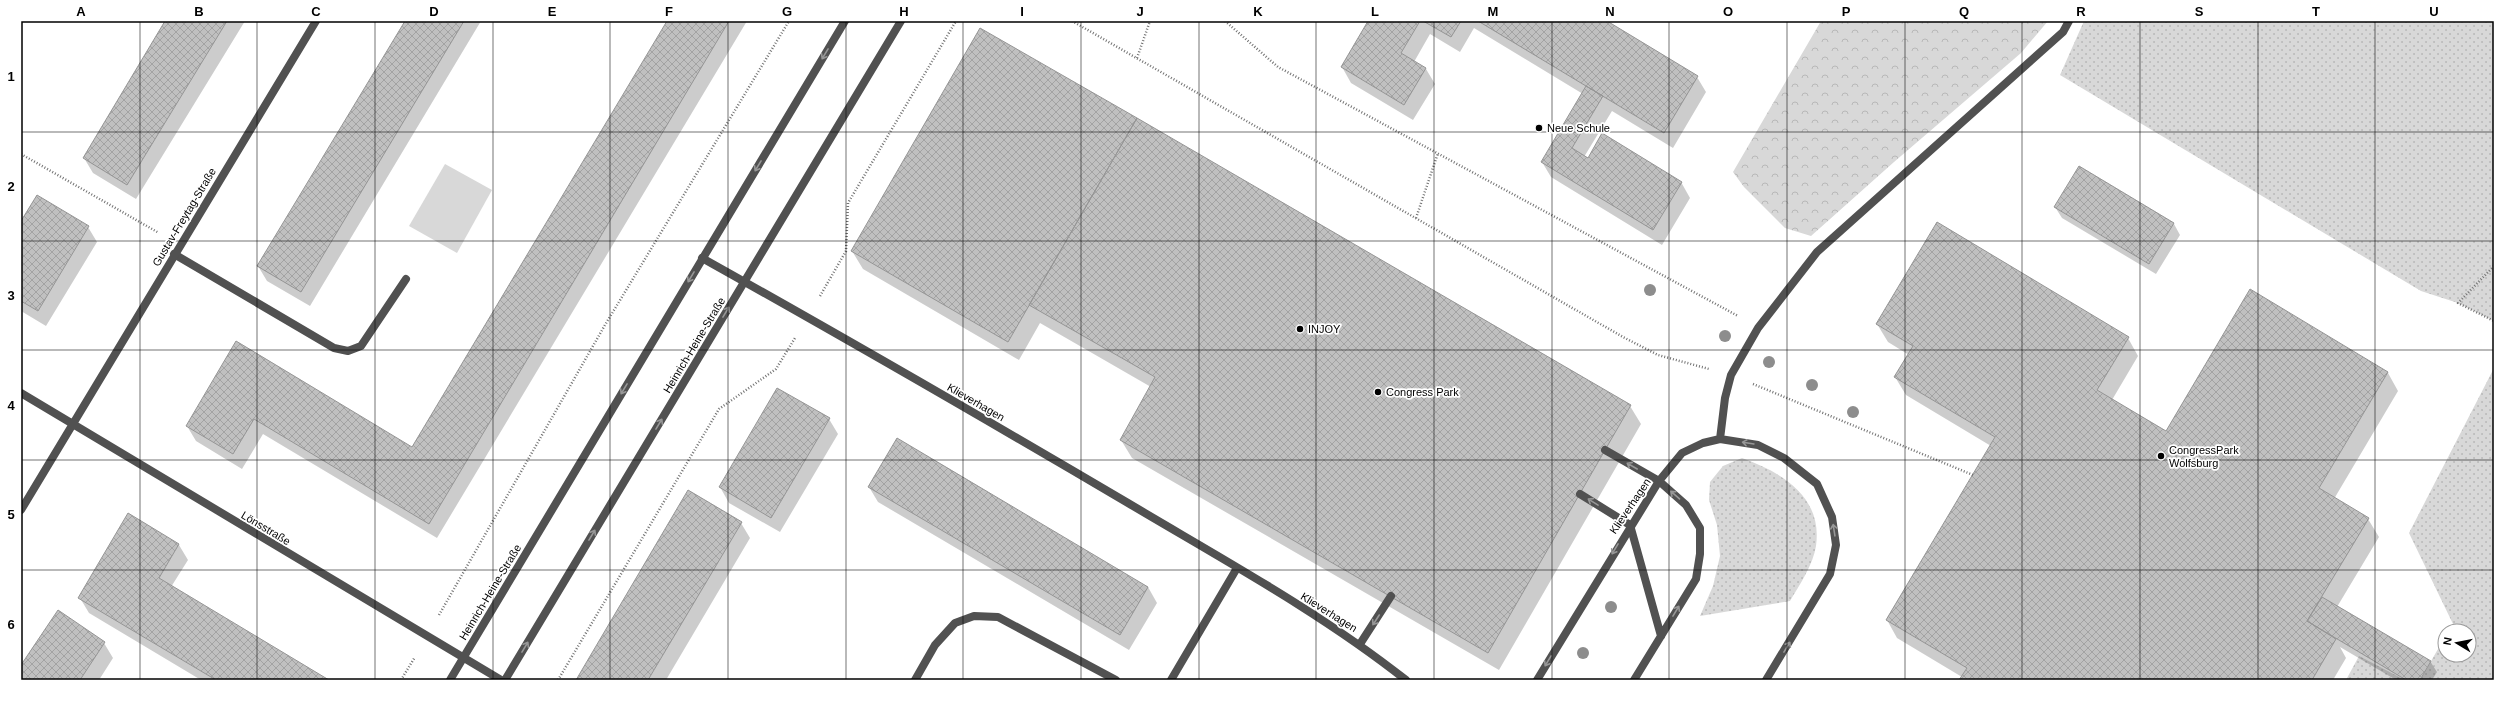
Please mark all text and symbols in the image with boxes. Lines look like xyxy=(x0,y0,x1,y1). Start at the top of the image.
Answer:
text: A xyxy=(76,4,86,19)
text: B xyxy=(194,4,204,19)
text: C xyxy=(311,4,321,19)
text: D xyxy=(429,4,439,19)
text: E xyxy=(548,4,557,19)
text: F xyxy=(665,4,673,19)
text: G xyxy=(782,4,792,19)
text: H xyxy=(899,4,909,19)
text: I xyxy=(1020,4,1024,19)
text: J xyxy=(1136,4,1144,19)
text: K xyxy=(1253,4,1263,19)
text: L xyxy=(1371,4,1379,19)
text: M xyxy=(1488,4,1498,19)
text: N xyxy=(1605,4,1615,19)
text: O xyxy=(1723,4,1733,19)
text: P xyxy=(1842,4,1851,19)
text: Q xyxy=(1959,4,1969,19)
text: R xyxy=(2076,4,2086,19)
text: S xyxy=(2195,4,2204,19)
text: T xyxy=(2312,4,2320,19)
text: U xyxy=(2429,4,2439,19)
one-way arrow xyxy=(821,48,829,59)
text: 1 xyxy=(7,69,15,84)
place label: Neue Schule xyxy=(1547,122,1610,134)
marker: Neue Schule xyxy=(1534,123,1544,133)
one-way arrow xyxy=(754,160,762,171)
street label: Gustav-Freytag-Straße xyxy=(150,166,218,268)
text: 2 xyxy=(7,179,15,194)
one-way arrow xyxy=(687,271,695,282)
text: 3 xyxy=(7,288,15,303)
street label: Heinrich-Heine-Straße xyxy=(661,295,727,395)
one-way arrow xyxy=(722,307,730,318)
place label: INJOY xyxy=(1308,323,1341,335)
marker: INJOY xyxy=(1295,324,1305,334)
street label: Klieverhagen xyxy=(945,381,1007,423)
one-way arrow xyxy=(620,383,628,395)
place label: Congress Park xyxy=(1386,386,1459,398)
marker: Congress Park xyxy=(1373,387,1383,397)
text: 4 xyxy=(7,398,15,413)
one-way arrow xyxy=(655,419,663,430)
one-way arrow xyxy=(1742,439,1755,447)
place label: CongressPark Wolfsburg xyxy=(2169,444,2239,469)
marker: CongressPark Wolfsburg xyxy=(2156,451,2166,461)
one-way arrow xyxy=(1626,461,1638,469)
street label: Klieverhagen xyxy=(1607,476,1653,536)
one-way arrow xyxy=(1670,491,1681,500)
one-way arrow xyxy=(1588,498,1599,506)
text: 5 xyxy=(7,507,15,522)
street label: Lönsstraße xyxy=(239,509,293,547)
one-way arrow xyxy=(1830,524,1838,537)
one-way arrow xyxy=(589,529,597,541)
street label: Heinrich-Heine-Straße xyxy=(457,542,523,642)
one-way arrow xyxy=(1611,543,1619,555)
street label: Klieverhagen xyxy=(1299,590,1359,634)
one-way arrow xyxy=(1673,605,1681,617)
one-way arrow xyxy=(1371,614,1379,626)
text: 6 xyxy=(7,617,15,632)
north arrow xyxy=(2437,623,2477,663)
text: N xyxy=(2441,636,2454,646)
one-way arrow xyxy=(522,641,530,653)
one-way arrow xyxy=(1783,641,1791,653)
one-way arrow xyxy=(1544,655,1552,667)

